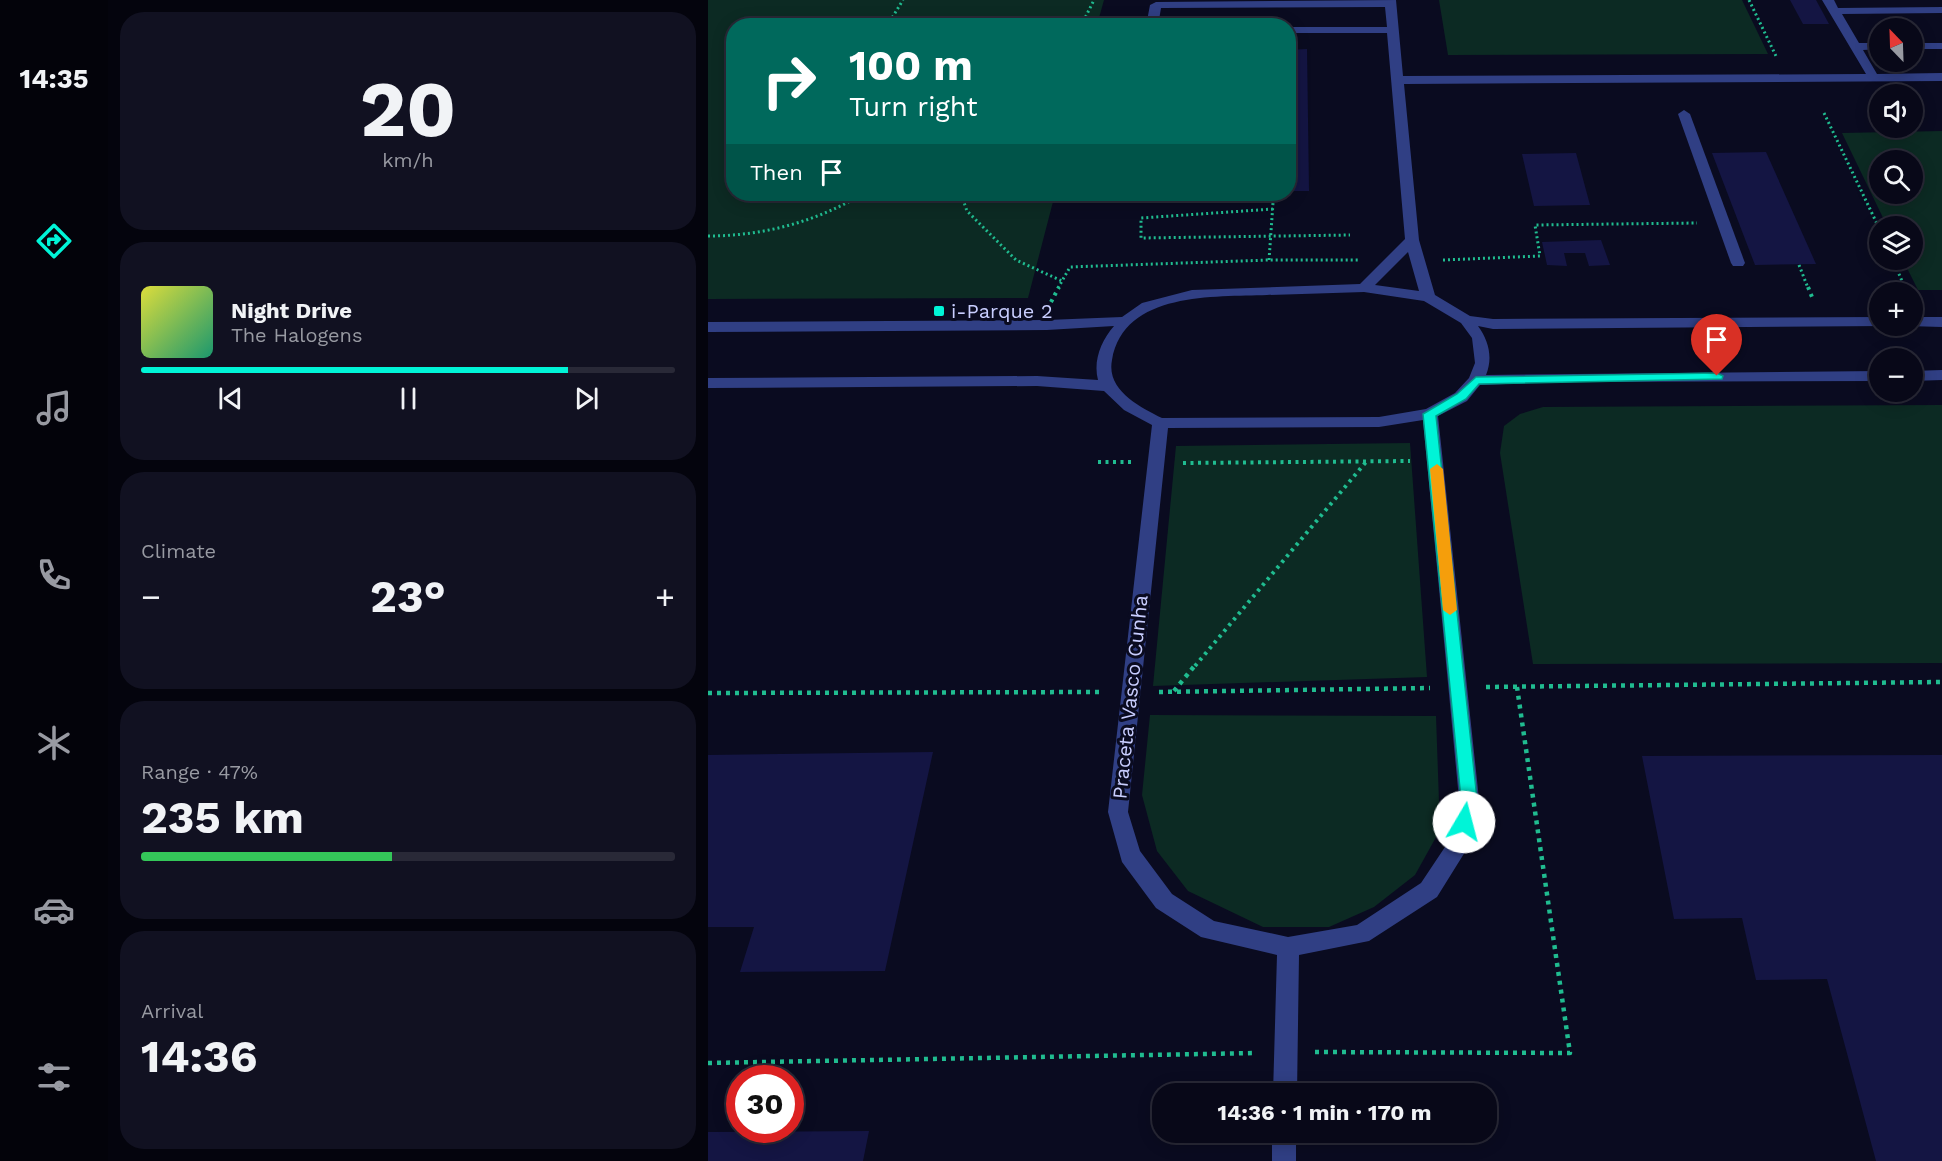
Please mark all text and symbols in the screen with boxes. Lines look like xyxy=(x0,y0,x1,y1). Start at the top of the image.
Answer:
north arrow xyxy=(1869,18,1923,72)
map controls xyxy=(1869,18,1923,402)
text: 100 m xyxy=(849,41,973,90)
icon: right xyxy=(750,42,828,120)
text: 14:35 xyxy=(20,63,89,95)
text: 20 xyxy=(360,63,456,155)
button: sound xyxy=(1869,84,1923,138)
text: Turn right xyxy=(849,91,978,123)
text: km/h xyxy=(382,148,434,172)
button: search xyxy=(1869,150,1923,204)
icon: arrive xyxy=(815,156,848,189)
text: Then xyxy=(750,160,803,185)
button: layers xyxy=(1869,216,1923,270)
icon: directions xyxy=(33,220,75,262)
button: + xyxy=(1869,282,1923,336)
text: Night Drive xyxy=(231,298,352,323)
place label: i-Parque 2 xyxy=(951,299,1053,323)
marker: i-Parque 2 xyxy=(932,304,946,318)
pin xyxy=(1691,314,1742,376)
text: The Halogens xyxy=(231,323,363,347)
icon: arrive xyxy=(1700,323,1733,356)
button: − xyxy=(1869,348,1923,402)
icon: previous xyxy=(214,382,247,415)
icon: pause xyxy=(392,382,425,415)
icon: next xyxy=(570,382,603,415)
icon: music xyxy=(33,387,75,429)
text: Climate xyxy=(141,539,216,563)
icon: phone xyxy=(33,554,75,596)
text: 23° xyxy=(370,570,446,623)
text: − xyxy=(141,577,161,616)
text: + xyxy=(655,577,675,616)
street label: Praceta Vasco Cunha xyxy=(1107,594,1153,800)
icon: climate xyxy=(33,722,75,764)
text: Range · 47% xyxy=(141,760,258,784)
position arrow xyxy=(1432,790,1496,854)
text: 235 km xyxy=(141,791,304,844)
icon: car xyxy=(33,889,75,931)
text: Arrival xyxy=(141,999,203,1023)
text: 14:36 xyxy=(141,1030,257,1083)
icon: filters xyxy=(33,1056,75,1098)
speed limit sign: 30 xyxy=(726,1065,804,1143)
text: 14:36 · 1 min · 170 m xyxy=(1218,1100,1431,1125)

